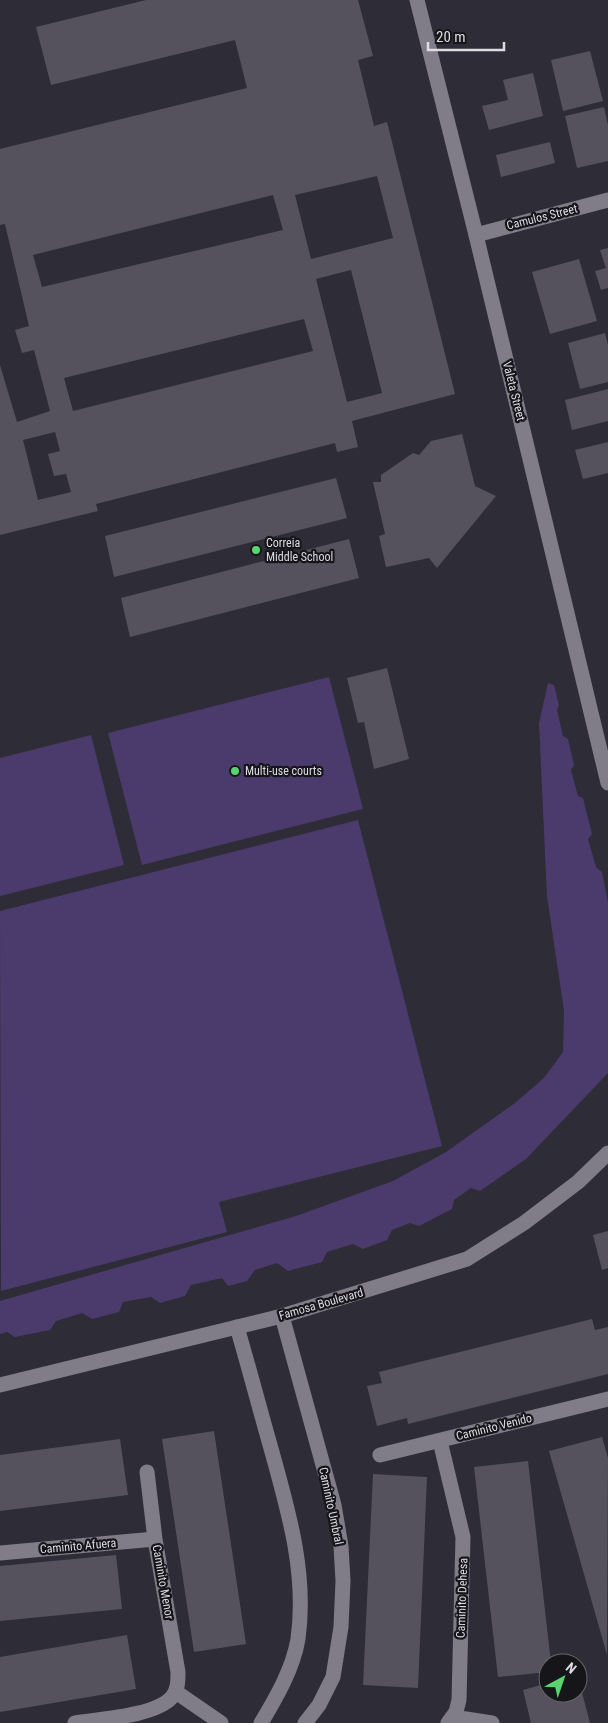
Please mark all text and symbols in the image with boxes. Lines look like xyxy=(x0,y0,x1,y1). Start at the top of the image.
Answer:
scale bar xyxy=(428,20,504,52)
text: 20 m xyxy=(436,28,466,46)
street label: Camulos Street xyxy=(505,201,579,233)
street label: Valeta Street xyxy=(500,360,528,423)
place label: Correia Middle School xyxy=(266,536,333,564)
marker: Correia Middle School xyxy=(250,544,262,556)
place label: Multi-use courts xyxy=(245,764,322,778)
marker: Multi-use courts xyxy=(229,765,241,777)
street label: Famosa Boulevard xyxy=(277,1285,365,1323)
street label: Caminito Venido xyxy=(455,1411,533,1443)
street label: Caminito Umbral xyxy=(316,1466,346,1546)
street label: Caminito Afuera xyxy=(39,1536,117,1556)
street label: Caminito Menor xyxy=(150,1544,176,1621)
street label: Caminito Dehesa xyxy=(454,1557,470,1638)
north arrow xyxy=(538,1653,588,1703)
text: N xyxy=(563,1659,580,1677)

